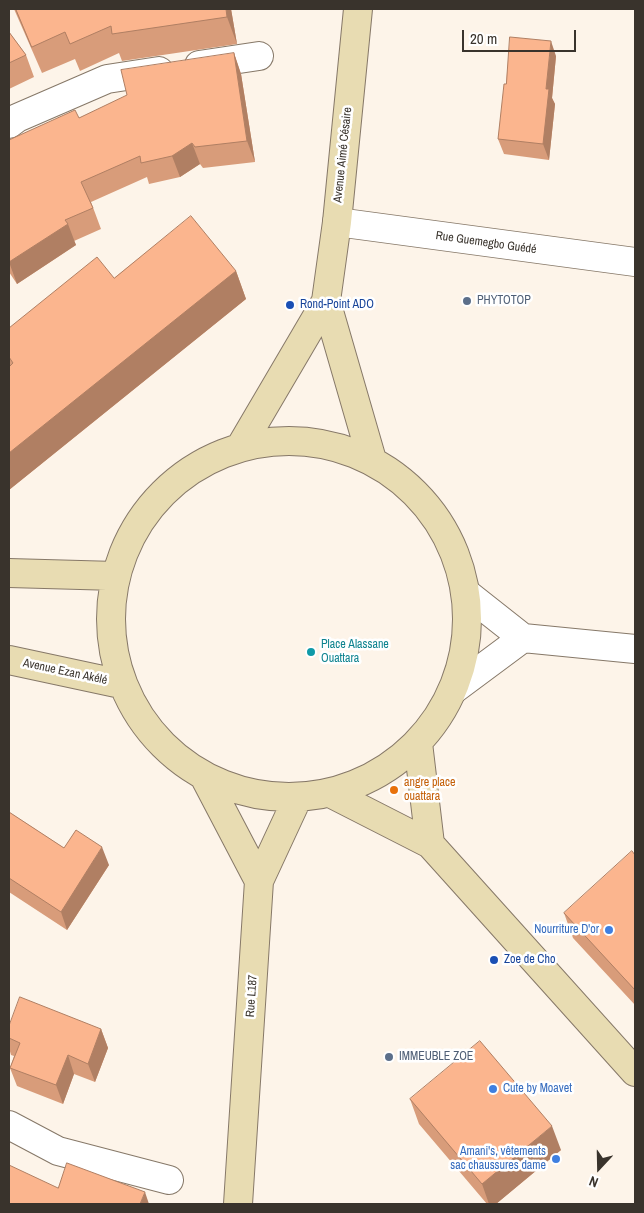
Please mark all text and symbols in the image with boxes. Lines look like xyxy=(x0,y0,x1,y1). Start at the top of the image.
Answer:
scale bar xyxy=(464,20,578,52)
text: 20 m xyxy=(470,28,497,49)
street label: Avenue Aimé Césaire xyxy=(331,106,355,204)
street label: Rue Guemegbo Guédé xyxy=(435,229,537,257)
place label: PHYTOTOP xyxy=(477,294,531,308)
marker: PHYTOTOP xyxy=(461,295,473,307)
place label: Rond-Point ADO xyxy=(300,298,374,312)
marker: Rond-Point ADO xyxy=(284,299,296,311)
place label: Place Alassane Ouattara xyxy=(321,638,389,666)
marker: Place Alassane Ouattara xyxy=(305,646,317,658)
street label: Avenue Ezan Akélé xyxy=(22,656,108,688)
place label: angre place ouattara xyxy=(404,776,455,804)
marker: angre place ouattara xyxy=(388,784,400,796)
place label: Nourriture D'or xyxy=(534,923,599,937)
marker: Nourriture D'or xyxy=(603,924,615,936)
place label: Zoe de Cho xyxy=(504,953,555,967)
marker: Zoe de Cho xyxy=(488,954,500,966)
street label: Rue L187 xyxy=(243,974,261,1018)
place label: IMMEUBLE ZOE xyxy=(399,1050,473,1064)
marker: IMMEUBLE ZOE xyxy=(383,1051,395,1063)
place label: Cute by Moavet xyxy=(503,1082,572,1096)
marker: Cute by Moavet xyxy=(487,1083,499,1095)
north arrow xyxy=(574,1143,624,1193)
place label: Amani's, vêtements sac chaussures dame xyxy=(450,1145,546,1173)
marker: Amani's, vêtements sac chaussures dame xyxy=(550,1153,562,1165)
text: N xyxy=(587,1172,601,1192)

